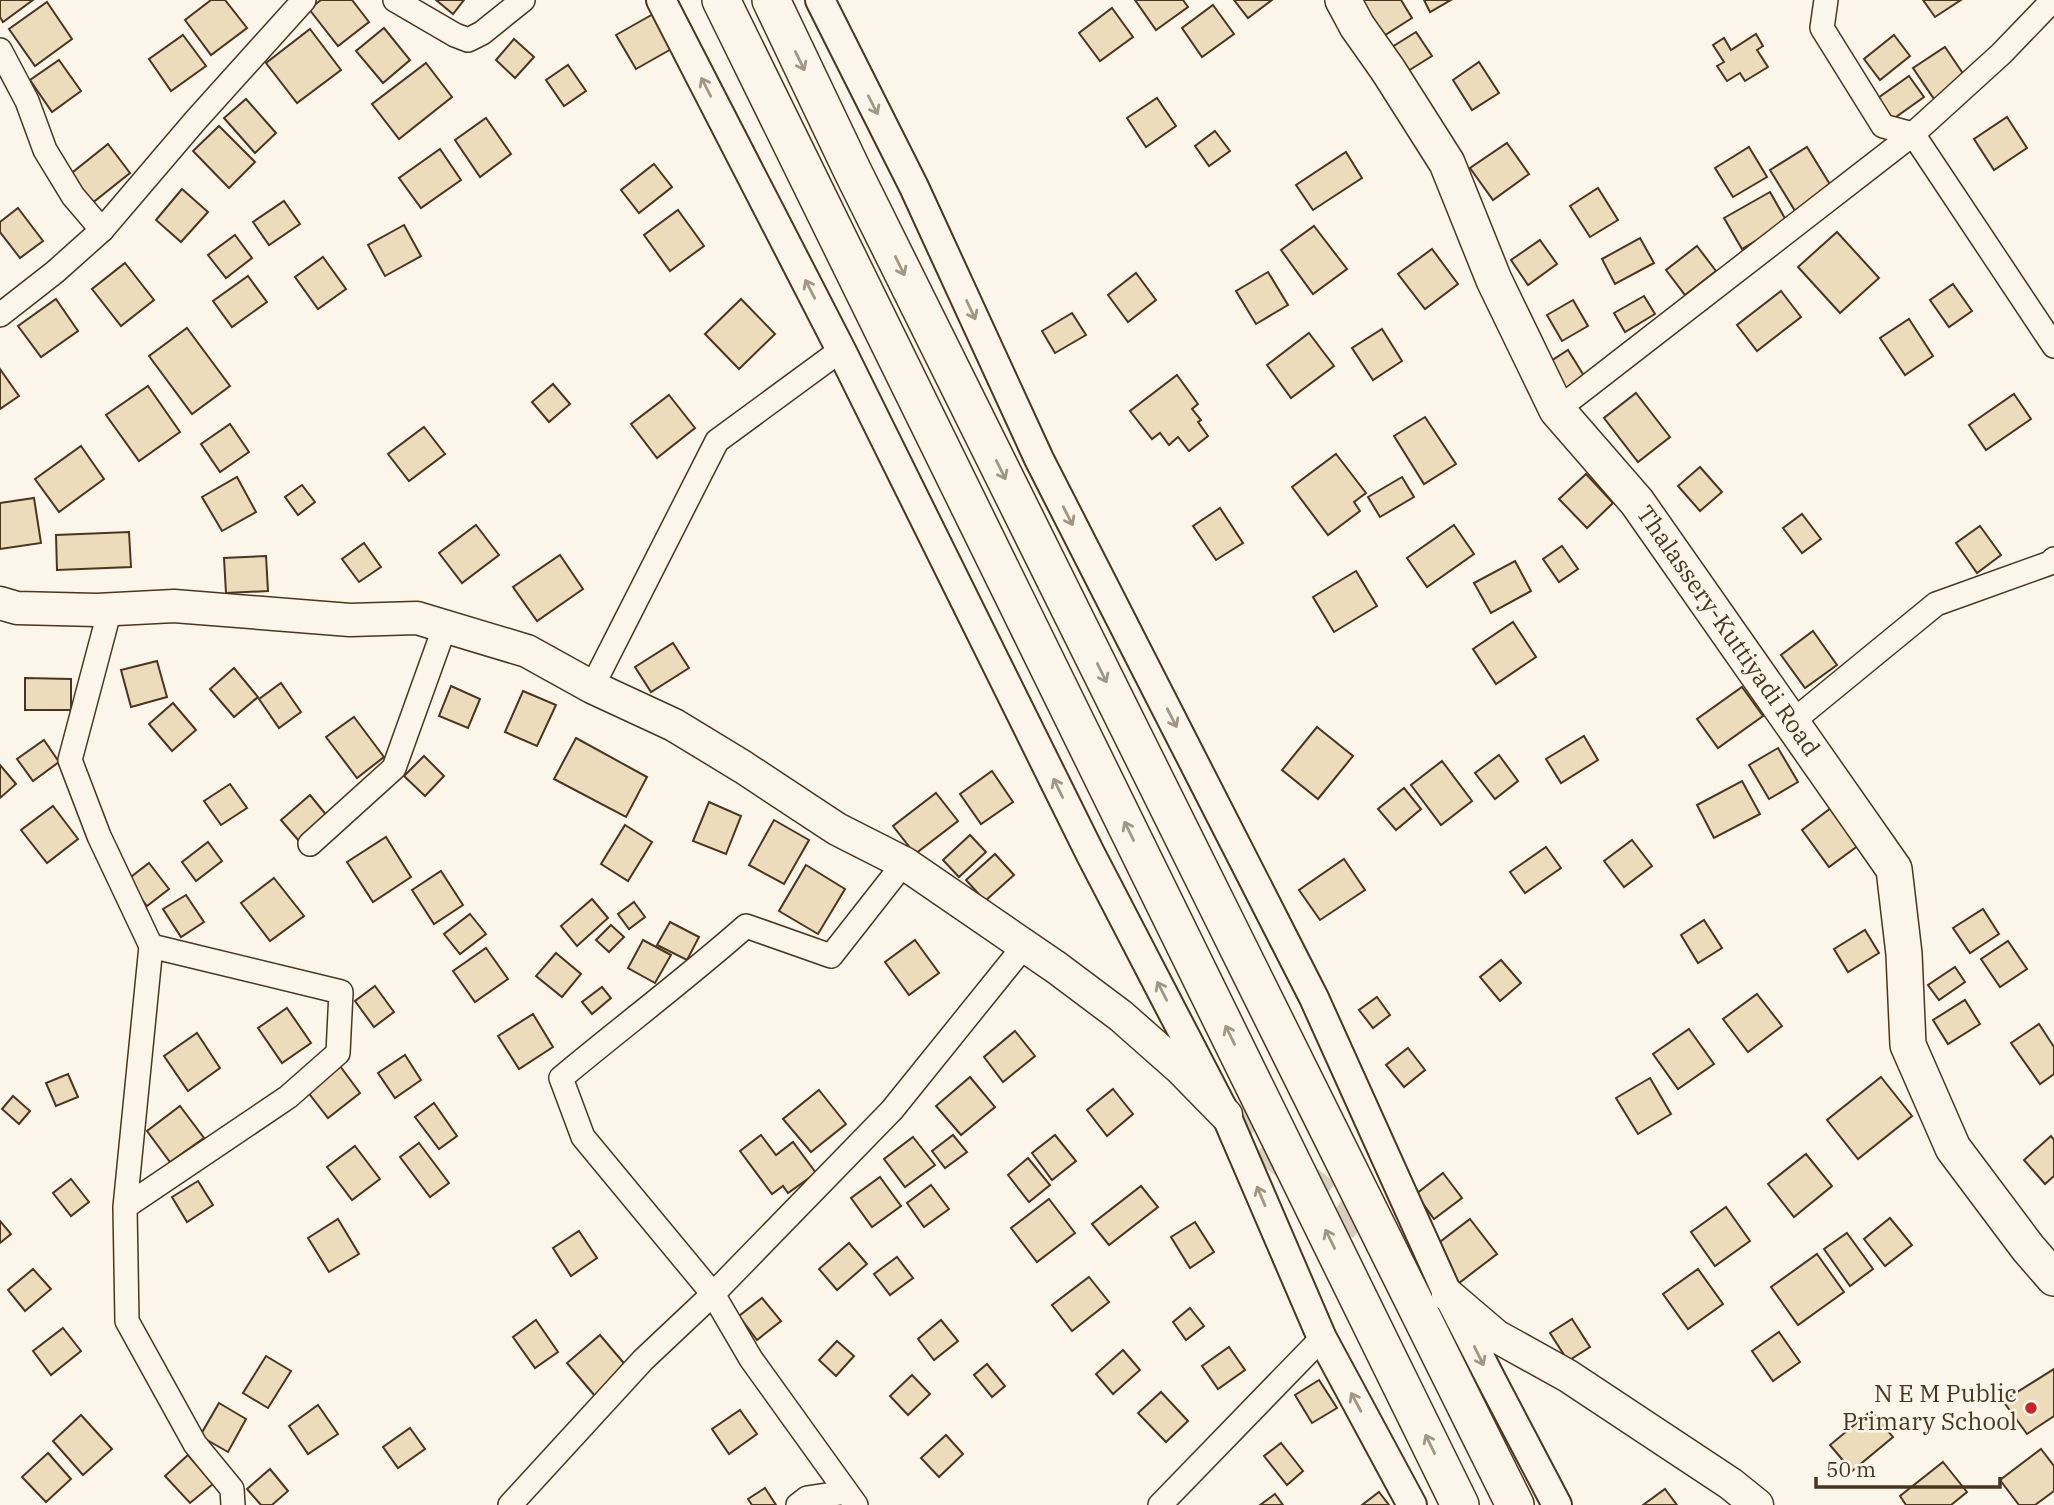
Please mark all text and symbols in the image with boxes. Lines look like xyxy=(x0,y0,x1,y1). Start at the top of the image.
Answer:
one-way arrow xyxy=(794,50,807,72)
one-way arrow xyxy=(698,77,712,98)
one-way arrow xyxy=(866,94,880,115)
one-way arrow xyxy=(894,255,907,276)
one-way arrow xyxy=(802,279,816,300)
one-way arrow xyxy=(964,299,978,320)
one-way arrow xyxy=(995,459,1009,480)
street label: Thalassery-Kuttiyadi Road xyxy=(1630,499,1828,762)
one-way arrow xyxy=(1062,505,1075,526)
one-way arrow xyxy=(1096,662,1110,683)
one-way arrow xyxy=(1166,707,1180,728)
one-way arrow xyxy=(1051,778,1065,799)
one-way arrow xyxy=(1122,821,1136,842)
one-way arrow xyxy=(1154,981,1168,1002)
one-way arrow xyxy=(1223,1025,1236,1046)
one-way arrow xyxy=(1253,1185,1266,1207)
one-way arrow xyxy=(1323,1229,1337,1250)
one-way arrow xyxy=(1472,1345,1486,1366)
place label: N E M Public Primary School xyxy=(1842,1377,2017,1437)
one-way arrow xyxy=(1349,1392,1363,1413)
marker: N E M Public Primary School xyxy=(2023,1400,2039,1416)
one-way arrow xyxy=(1423,1434,1437,1455)
scale bar xyxy=(1816,1446,2000,1490)
text: 50 m xyxy=(1826,1455,1876,1483)

